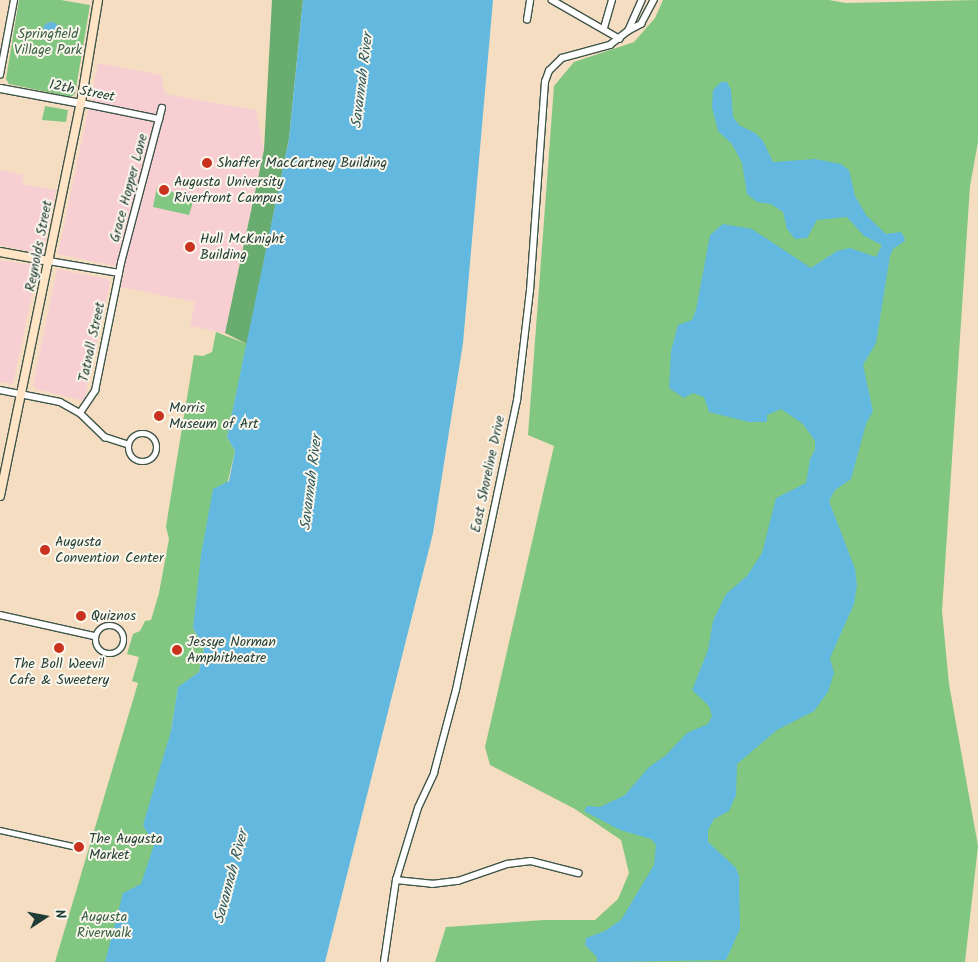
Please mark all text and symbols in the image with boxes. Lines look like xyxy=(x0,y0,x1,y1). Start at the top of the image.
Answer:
park label: Springfield Village Park xyxy=(14,26,82,58)
water label: Savannah River xyxy=(348,32,378,130)
street label: 12th Street xyxy=(48,76,116,106)
street label: Grace Hopper Lane xyxy=(106,132,152,244)
place label: Shaffer MacCartney Building xyxy=(217,155,387,171)
marker: Shaffer MacCartney Building xyxy=(201,157,213,169)
place label: Augusta University Riverfront Campus xyxy=(174,174,283,206)
marker: Augusta University Riverfront Campus xyxy=(158,184,170,196)
street label: Reynolds Street xyxy=(22,199,56,293)
place label: Hull McKnight Building xyxy=(200,231,285,264)
marker: Hull McKnight Building xyxy=(184,241,196,253)
street label: Tatnall Street xyxy=(75,300,109,384)
place label: Morris Museum of Art xyxy=(169,400,258,432)
marker: Morris Museum of Art xyxy=(153,410,165,422)
street label: East Shoreline Drive xyxy=(467,414,509,534)
water label: Savannah River xyxy=(297,434,327,532)
place label: Augusta Convention Center xyxy=(55,534,164,566)
marker: Augusta Convention Center xyxy=(39,544,51,556)
place label: Quiznos xyxy=(91,608,136,624)
marker: Quiznos xyxy=(75,610,87,622)
place label: Jessye Norman Amphitheatre xyxy=(187,634,276,666)
marker: The Boll Weevil Cafe & Sweetery xyxy=(53,642,65,654)
marker: Jessye Norman Amphitheatre xyxy=(171,644,183,656)
place label: The Boll Weevil Cafe & Sweetery xyxy=(9,656,109,689)
water label: Savannah River xyxy=(211,828,253,926)
place label: The Augusta Market xyxy=(89,831,162,864)
marker: The Augusta Market xyxy=(73,841,85,853)
north arrow xyxy=(20,892,70,942)
text: N xyxy=(48,908,71,921)
park label: Augusta Riverwalk xyxy=(77,909,131,942)

